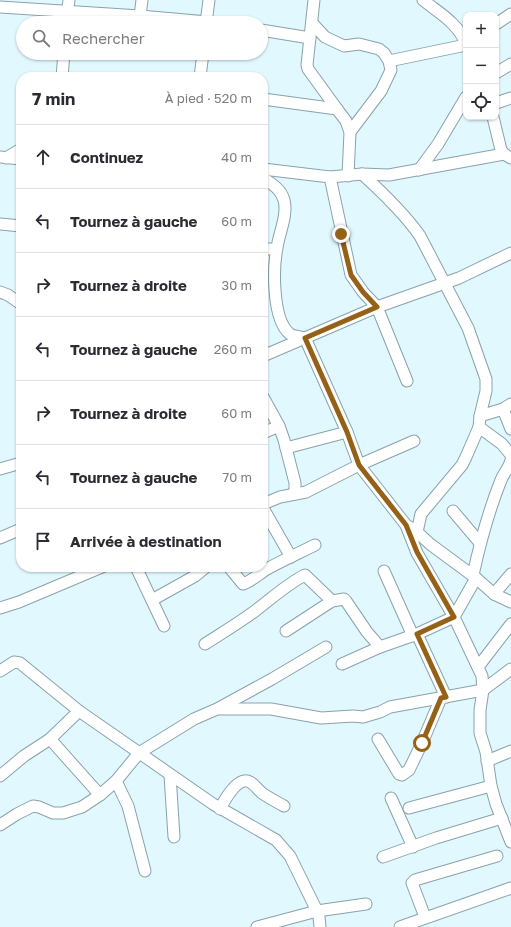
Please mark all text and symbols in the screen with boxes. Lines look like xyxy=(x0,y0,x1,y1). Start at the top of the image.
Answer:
map controls xyxy=(463,12,499,120)
button: + xyxy=(463,12,499,48)
search box xyxy=(16,16,268,60)
icon: search xyxy=(30,27,52,49)
text: Rechercher xyxy=(62,29,145,47)
button: − xyxy=(463,48,499,84)
button: locate xyxy=(463,84,499,120)
text: 7 min xyxy=(32,88,75,109)
text: À pied · 520 m xyxy=(165,90,252,106)
icon: ahead xyxy=(32,146,54,168)
text: Continuez xyxy=(70,148,143,166)
text: 40 m xyxy=(221,149,252,165)
icon: left xyxy=(32,210,54,232)
text: Tournez à gauche xyxy=(70,212,197,230)
text: 60 m xyxy=(221,213,252,229)
route end xyxy=(332,225,350,243)
icon: right xyxy=(32,274,54,296)
text: Tournez à droite xyxy=(70,276,187,294)
text: 30 m xyxy=(222,277,252,293)
icon: left xyxy=(32,338,54,360)
text: Tournez à gauche xyxy=(70,340,197,358)
text: 260 m xyxy=(214,341,252,357)
icon: right xyxy=(32,402,54,424)
text: Tournez à droite xyxy=(70,404,187,422)
text: 60 m xyxy=(221,405,252,421)
icon: left xyxy=(32,466,54,488)
text: Tournez à gauche xyxy=(70,468,197,486)
text: 70 m xyxy=(222,469,252,485)
icon: arrive xyxy=(32,530,54,552)
text: Arrivée à destination xyxy=(70,532,222,550)
route start xyxy=(413,734,431,752)

